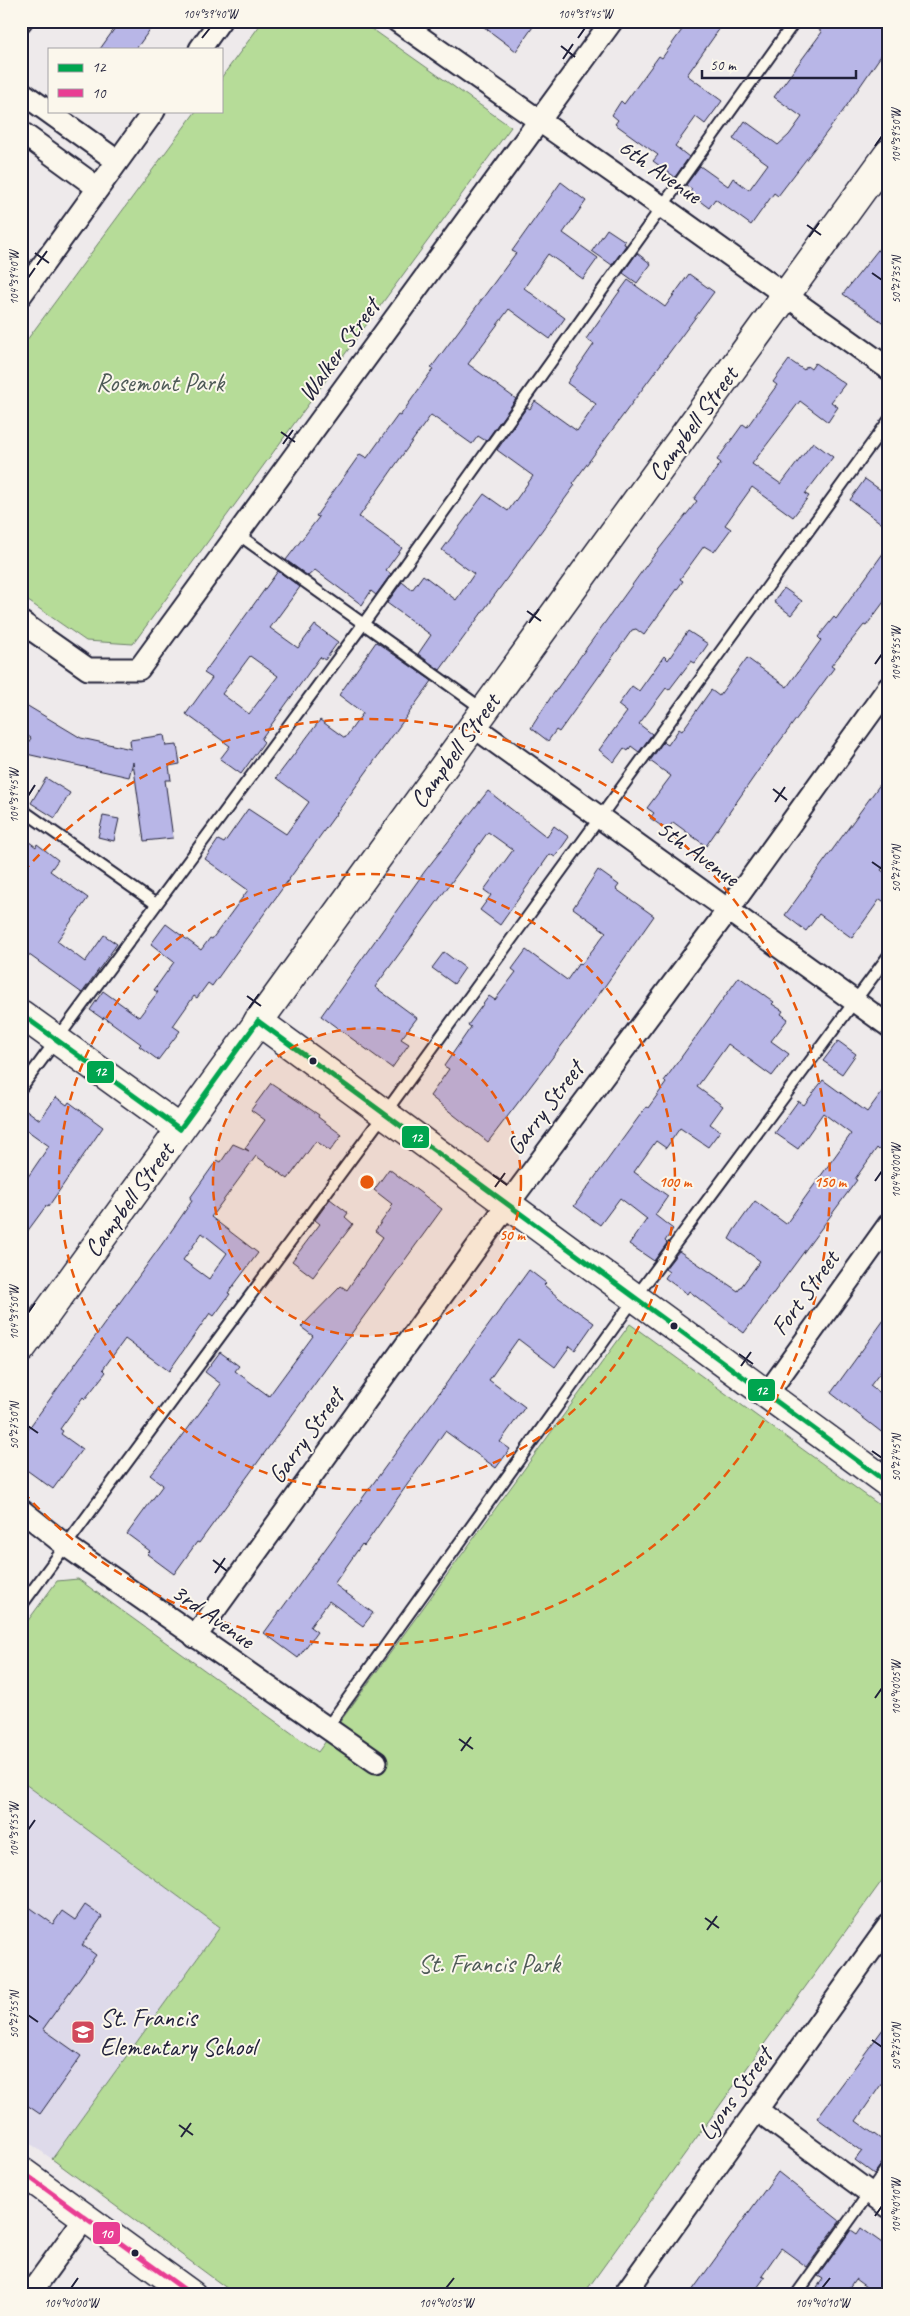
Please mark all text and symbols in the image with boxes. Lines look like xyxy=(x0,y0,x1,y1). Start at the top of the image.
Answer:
text: 104°39'40"W xyxy=(183,6,239,22)
text: 104°39'45"W xyxy=(558,6,614,22)
legend xyxy=(48,48,222,112)
scale bar xyxy=(702,48,856,80)
text: 50 m xyxy=(710,56,737,75)
text: 12 xyxy=(92,58,107,77)
text: 10 xyxy=(92,84,107,103)
text: 104°39'50"W xyxy=(888,107,904,163)
street label: 6th Avenue xyxy=(612,131,709,212)
text: 104°39'40"W xyxy=(6,249,22,305)
text: 50°27'35"N xyxy=(888,255,904,304)
street label: Walker Street xyxy=(291,289,389,408)
street label: Campbell Street xyxy=(641,358,747,487)
park label: Rosemont Park xyxy=(96,367,226,399)
text: 104°39'55"W xyxy=(888,625,904,681)
street label: Campbell Street xyxy=(403,685,509,814)
text: 104°39'45"W xyxy=(6,767,22,823)
street label: 5th Avenue xyxy=(650,812,747,895)
text: 50°27'40"N xyxy=(888,844,904,893)
street label: Garry Street xyxy=(499,1052,593,1161)
unlabelled marker xyxy=(308,1056,318,1066)
line badge: 12 xyxy=(86,1060,115,1084)
text: 12 xyxy=(94,1063,108,1080)
line badge: 12 xyxy=(401,1125,430,1149)
text: 12 xyxy=(410,1129,424,1146)
street label: Campbell Street xyxy=(77,1134,183,1263)
text: 104°40'00"W xyxy=(888,1142,904,1198)
centre of rings xyxy=(358,1173,376,1191)
text: 100 m xyxy=(659,1173,693,1192)
text: 150 m xyxy=(814,1173,848,1192)
text: 50 m xyxy=(499,1226,526,1245)
street label: Fort Street xyxy=(764,1242,848,1342)
text: 104°39'50"W xyxy=(6,1284,22,1340)
unlabelled marker xyxy=(669,1321,679,1331)
line badge: 12 xyxy=(747,1378,776,1402)
street label: Garry Street xyxy=(261,1379,353,1490)
text: 12 xyxy=(755,1382,769,1399)
text: 50°27'50"N xyxy=(6,1401,22,1450)
text: 50°27'45"N xyxy=(888,1433,904,1482)
street label: 3rd Avenue xyxy=(165,1576,262,1657)
text: 104°40'05"W xyxy=(888,1659,904,1715)
text: 104°39'55"W xyxy=(6,1801,22,1857)
park label: St. Francis Park xyxy=(418,1948,562,1980)
text: 50°27'55"N xyxy=(6,1990,22,2039)
place label: St. Francis Elementary School xyxy=(100,2002,261,2063)
school or university icon: St. Francis Elementary School xyxy=(70,2019,96,2045)
text: 50°27'50"N xyxy=(888,2022,904,2071)
street label: Lyons Street xyxy=(691,2038,782,2147)
text: 104°40'10"W xyxy=(888,2177,904,2233)
line badge: 10 xyxy=(92,2221,121,2245)
text: 10 xyxy=(100,2225,114,2242)
unlabelled marker xyxy=(130,2248,140,2258)
text: 104°40'00"W xyxy=(44,2295,100,2311)
text: 104°40'05"W xyxy=(419,2295,475,2311)
text: 104°40'10"W xyxy=(795,2295,851,2311)

